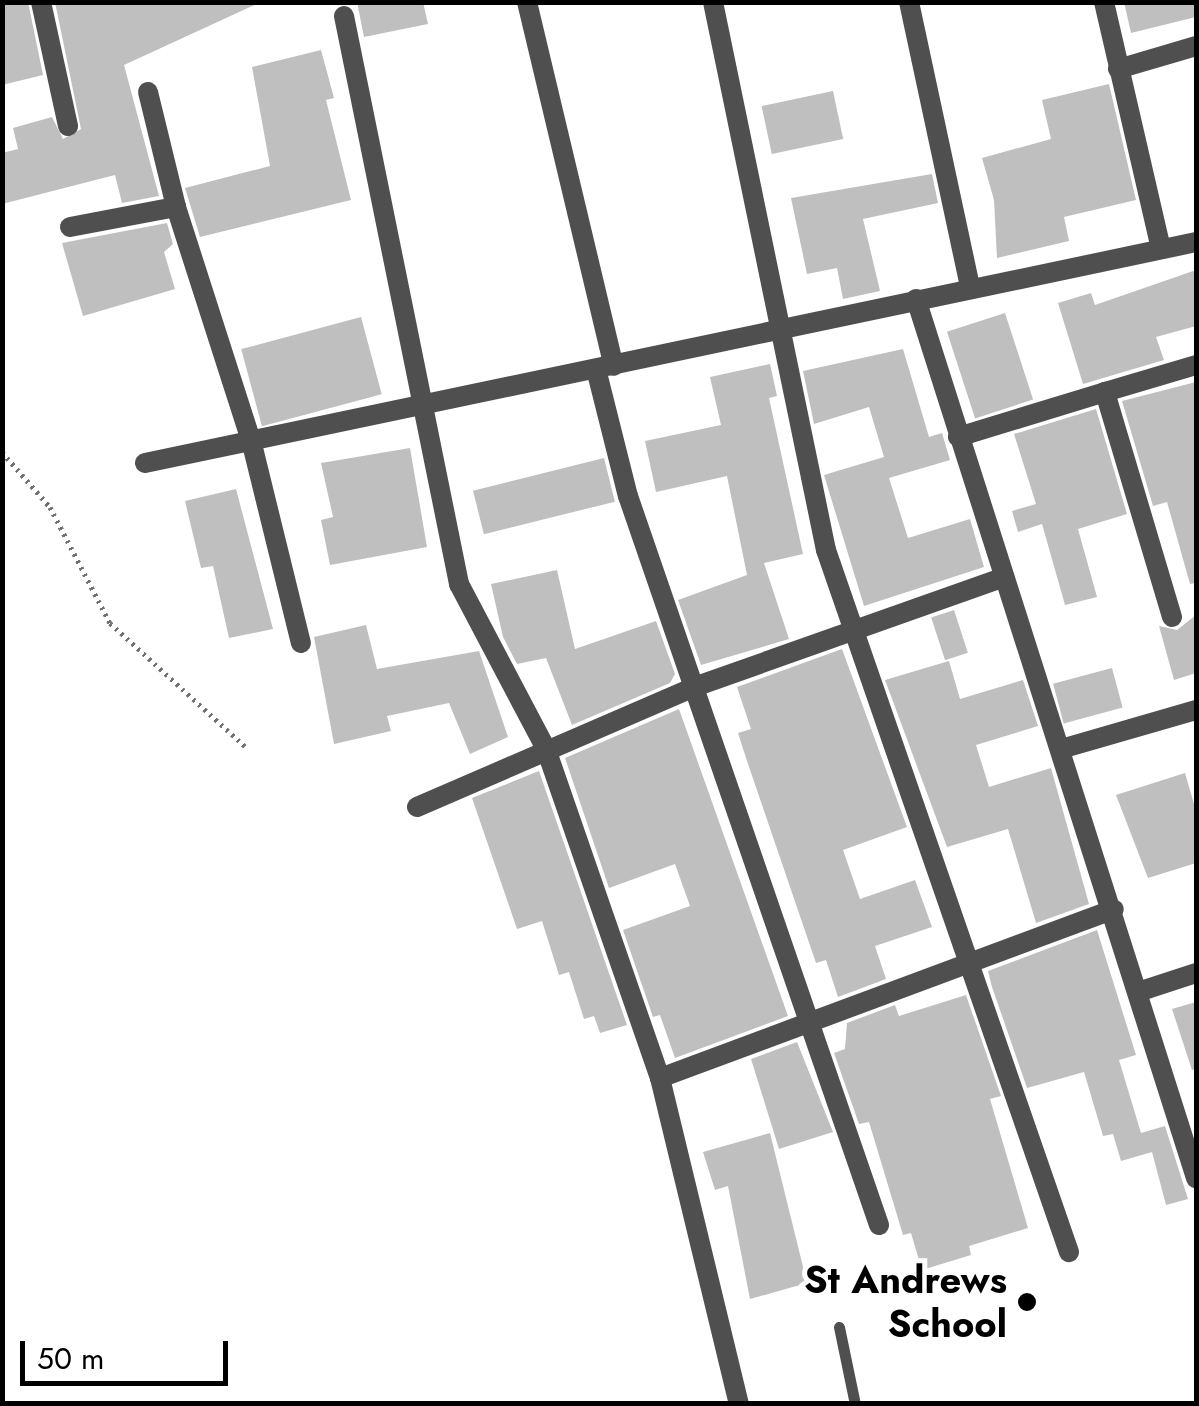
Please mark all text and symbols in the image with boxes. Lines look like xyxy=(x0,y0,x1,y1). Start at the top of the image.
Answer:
place label: St Andrews School xyxy=(804,1257,1007,1346)
marker: St Andrews School xyxy=(1016,1291,1038,1313)
scale bar xyxy=(25,1321,232,1383)
text: 50 m xyxy=(37,1337,104,1380)

